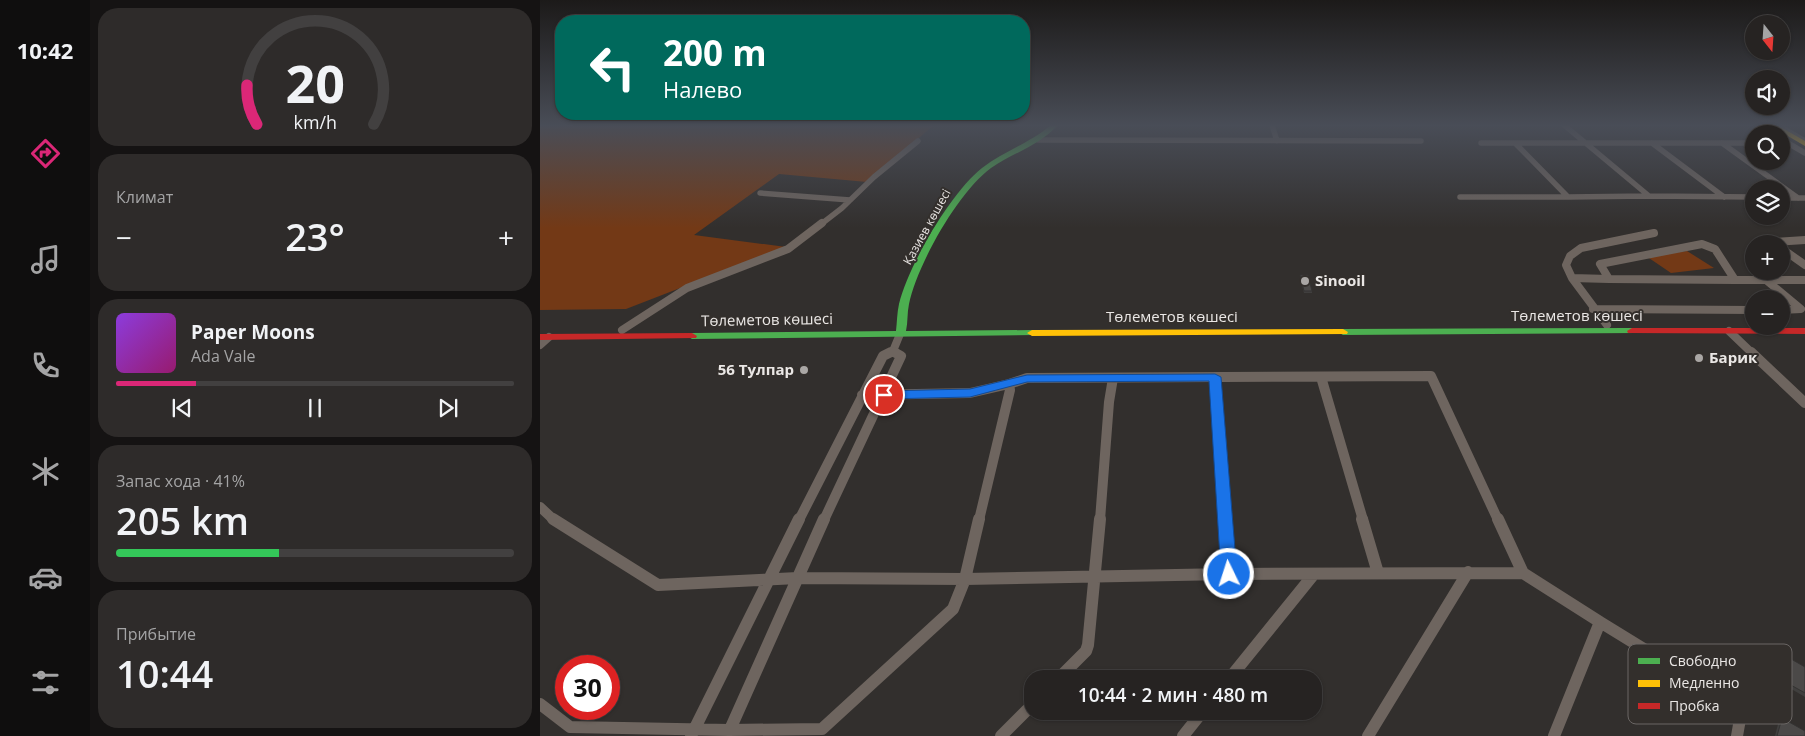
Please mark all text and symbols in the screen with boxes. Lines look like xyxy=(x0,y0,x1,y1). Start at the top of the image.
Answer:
north arrow xyxy=(1745,15,1790,60)
map controls xyxy=(1745,15,1790,335)
text: 200 m xyxy=(663,29,767,76)
text: 10:42 xyxy=(17,35,73,65)
icon: left xyxy=(580,35,645,100)
text: 20 xyxy=(285,47,345,118)
button: sound xyxy=(1745,70,1790,115)
text: Налево xyxy=(663,74,742,104)
text: km/h xyxy=(293,110,337,134)
button: search xyxy=(1745,125,1790,170)
icon: directions xyxy=(28,136,63,171)
button: layers xyxy=(1745,180,1790,225)
text: Климат xyxy=(116,186,173,208)
street label: Қазиев көшесі xyxy=(899,186,954,268)
text: 23° xyxy=(285,210,345,262)
text: − xyxy=(116,218,132,256)
text: + xyxy=(498,218,514,256)
button: + xyxy=(1745,235,1790,280)
icon: music xyxy=(28,242,63,277)
place label: Sinooil xyxy=(1315,270,1365,290)
marker: Sinooil xyxy=(1299,275,1311,287)
button: − xyxy=(1745,290,1790,335)
street label: Төлеметов көшесі xyxy=(1511,305,1643,325)
street label: Төлеметов көшесі xyxy=(1106,306,1238,326)
street label: Төлеметов көшесі xyxy=(701,308,833,330)
text: Paper Moons xyxy=(191,319,315,345)
text: Ada Vale xyxy=(191,345,255,367)
place label: Барик xyxy=(1709,347,1758,367)
icon: phone xyxy=(28,348,63,383)
marker: Барик xyxy=(1693,352,1705,364)
place label: 56 Тулпар xyxy=(718,359,794,379)
marker: 56 Тулпар xyxy=(798,364,810,376)
pin xyxy=(863,374,905,416)
icon: arrive xyxy=(870,381,898,409)
icon: previous xyxy=(168,394,196,422)
icon: pause xyxy=(301,394,329,422)
icon: next xyxy=(434,394,462,422)
icon: climate xyxy=(28,454,63,489)
text: Запас хода · 41% xyxy=(116,470,245,492)
text: 205 km xyxy=(116,494,249,546)
position arrow xyxy=(1202,547,1254,599)
icon: car xyxy=(28,560,63,595)
text: Прибытие xyxy=(116,623,196,645)
legend xyxy=(1628,644,1792,724)
text: 10:44 xyxy=(116,647,213,699)
text: Свободно xyxy=(1669,651,1736,670)
speed limit sign: 30 xyxy=(555,655,620,720)
icon: filters xyxy=(28,665,63,700)
text: Медленно xyxy=(1669,673,1740,692)
text: 10:44 · 2 мин · 480 m xyxy=(1078,682,1268,708)
text: Пробка xyxy=(1669,696,1720,715)

